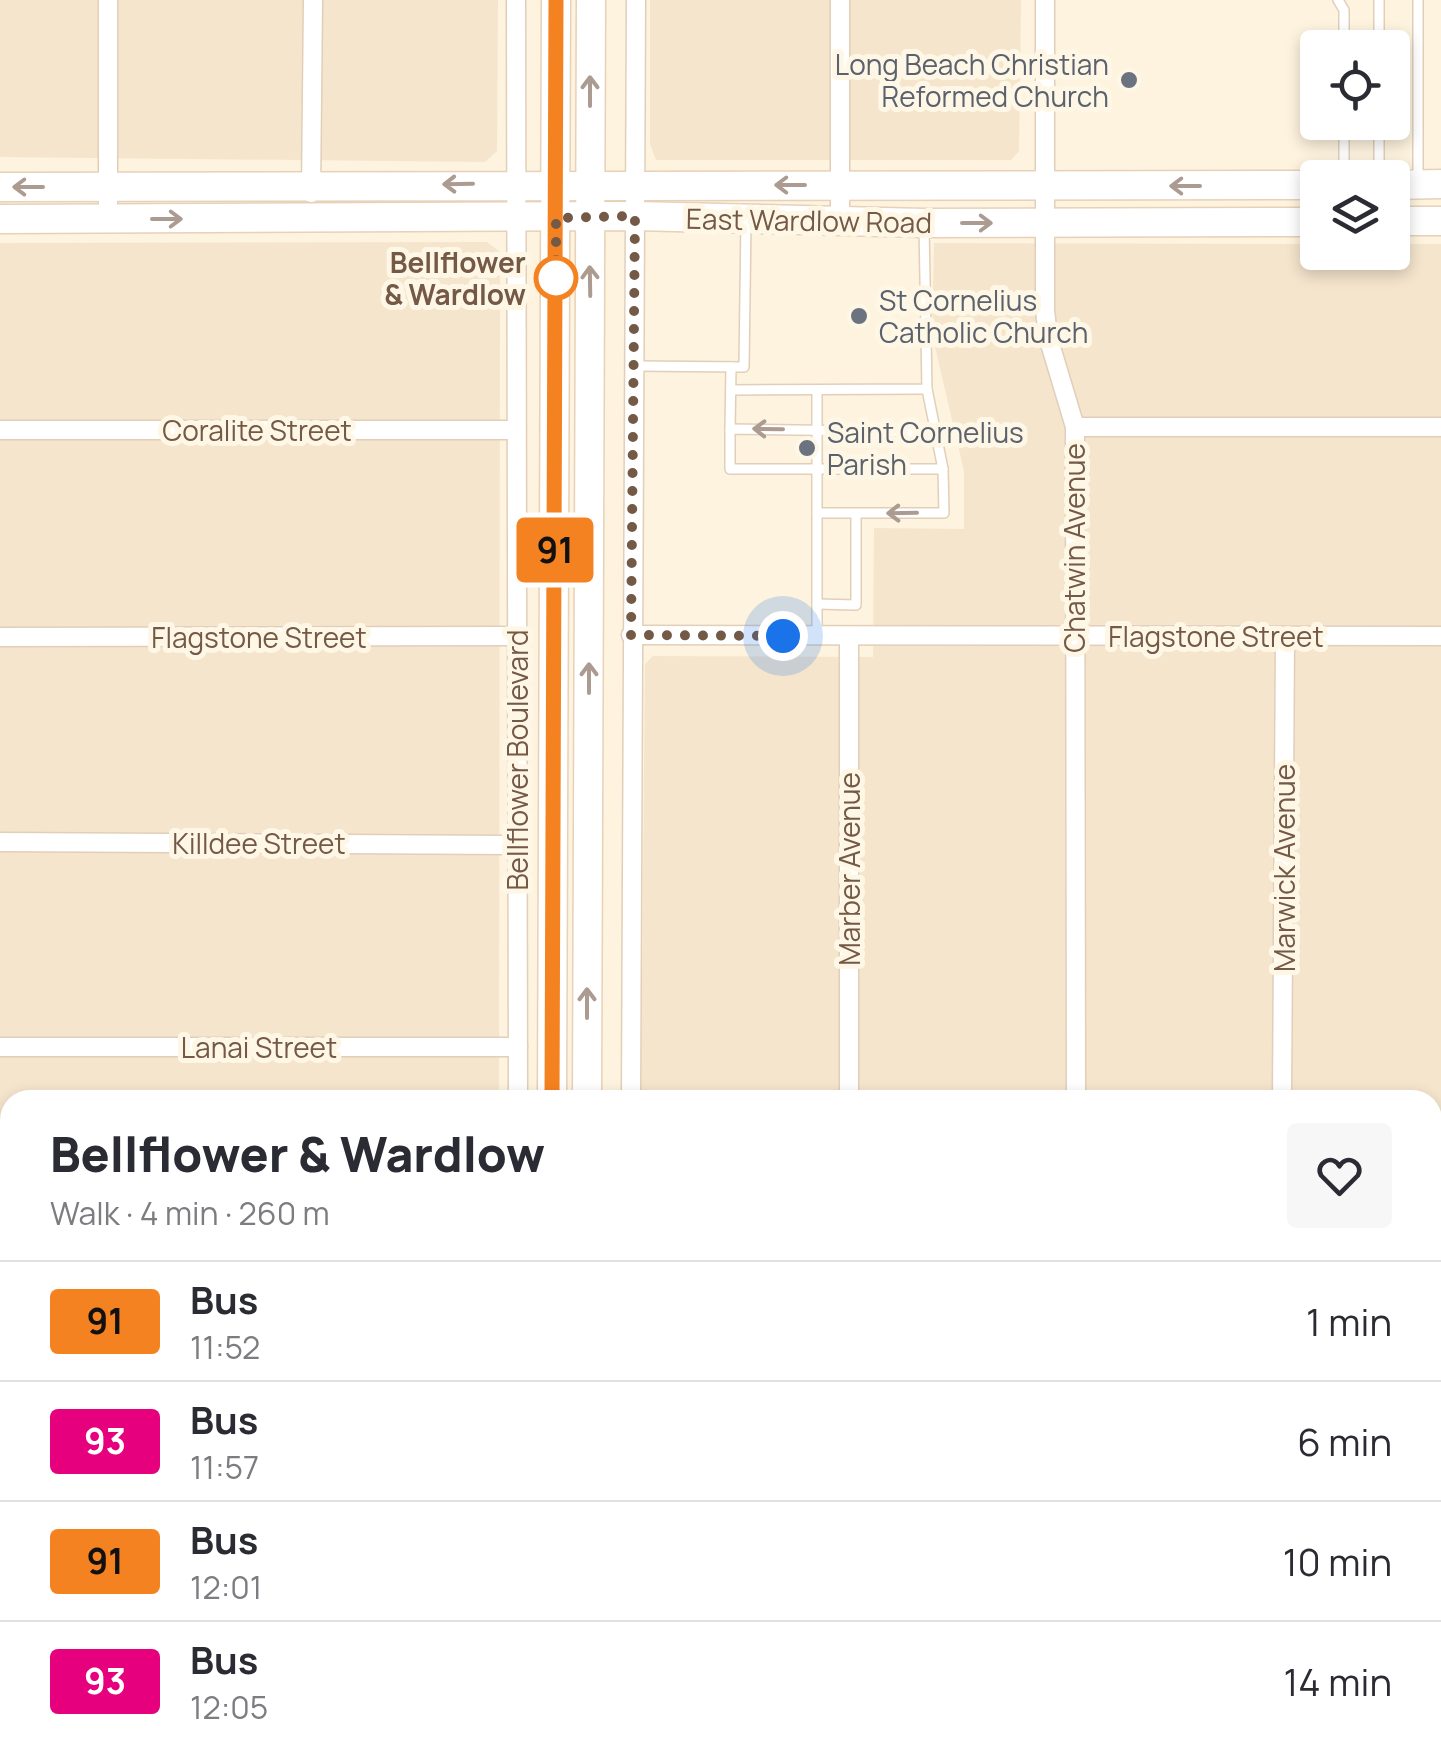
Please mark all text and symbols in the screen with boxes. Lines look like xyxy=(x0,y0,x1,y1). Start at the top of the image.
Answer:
map controls xyxy=(1300,30,1410,270)
button: locate xyxy=(1300,30,1410,140)
place label: Long Beach Christian Reformed Church xyxy=(835,45,1109,115)
marker: Long Beach Christian Reformed Church xyxy=(1118,69,1140,91)
one-way arrow xyxy=(580,76,600,108)
button: layers xyxy=(1300,160,1410,270)
one-way arrow xyxy=(443,174,475,193)
one-way arrow xyxy=(775,176,808,194)
one-way arrow xyxy=(1170,176,1202,196)
one-way arrow xyxy=(13,178,46,196)
street label: East Wardlow Road xyxy=(686,199,932,241)
one-way arrow xyxy=(150,210,183,228)
one-way arrow xyxy=(960,214,993,232)
place label: Bellflower & Wardlow xyxy=(384,243,526,313)
marker: Bellflower & Wardlow xyxy=(535,257,577,299)
one-way arrow xyxy=(581,266,600,298)
place label: St Cornelius Catholic Church xyxy=(879,281,1088,351)
marker: St Cornelius Catholic Church xyxy=(848,305,870,327)
street label: Coralite Street xyxy=(162,411,352,449)
place label: Saint Cornelius Parish xyxy=(827,413,1024,483)
one-way arrow xyxy=(752,420,784,439)
marker: Saint Cornelius Parish xyxy=(796,437,818,459)
street label: Chatwin Avenue xyxy=(1055,443,1093,653)
one-way arrow xyxy=(886,504,918,522)
line badge: 91 xyxy=(510,518,600,582)
text: 91 xyxy=(536,526,574,574)
your location xyxy=(758,611,808,661)
street label: Flagstone Street xyxy=(1108,617,1324,655)
street label: Flagstone Street xyxy=(151,618,367,656)
street label: Bellflower Boulevard xyxy=(498,629,536,891)
one-way arrow xyxy=(580,662,598,694)
street label: Marwick Avenue xyxy=(1265,764,1303,972)
street label: Marber Avenue xyxy=(830,772,868,966)
street label: Killdee Street xyxy=(172,824,346,862)
one-way arrow xyxy=(578,987,596,1020)
street label: Lanai Street xyxy=(181,1028,337,1066)
text: Bellflower & Wardlow xyxy=(50,1121,545,1186)
button: heart xyxy=(1287,1123,1392,1228)
text: Walk · 4 min · 260 m xyxy=(50,1191,330,1235)
text: Bus xyxy=(190,1273,258,1325)
text: 1 min xyxy=(1306,1295,1392,1347)
text: 91 xyxy=(86,1297,124,1345)
text: 11:52 xyxy=(190,1325,260,1369)
text: Bus xyxy=(190,1393,258,1445)
text: 6 min xyxy=(1297,1415,1392,1467)
text: 93 xyxy=(84,1417,126,1465)
text: 11:57 xyxy=(190,1445,259,1489)
text: Bus xyxy=(190,1513,258,1565)
text: 10 min xyxy=(1283,1535,1392,1587)
text: 91 xyxy=(86,1537,124,1585)
text: 12:01 xyxy=(190,1565,262,1609)
text: Bus xyxy=(190,1633,258,1685)
text: 14 min xyxy=(1284,1655,1392,1707)
text: 93 xyxy=(84,1657,126,1705)
text: 12:05 xyxy=(190,1685,268,1729)

